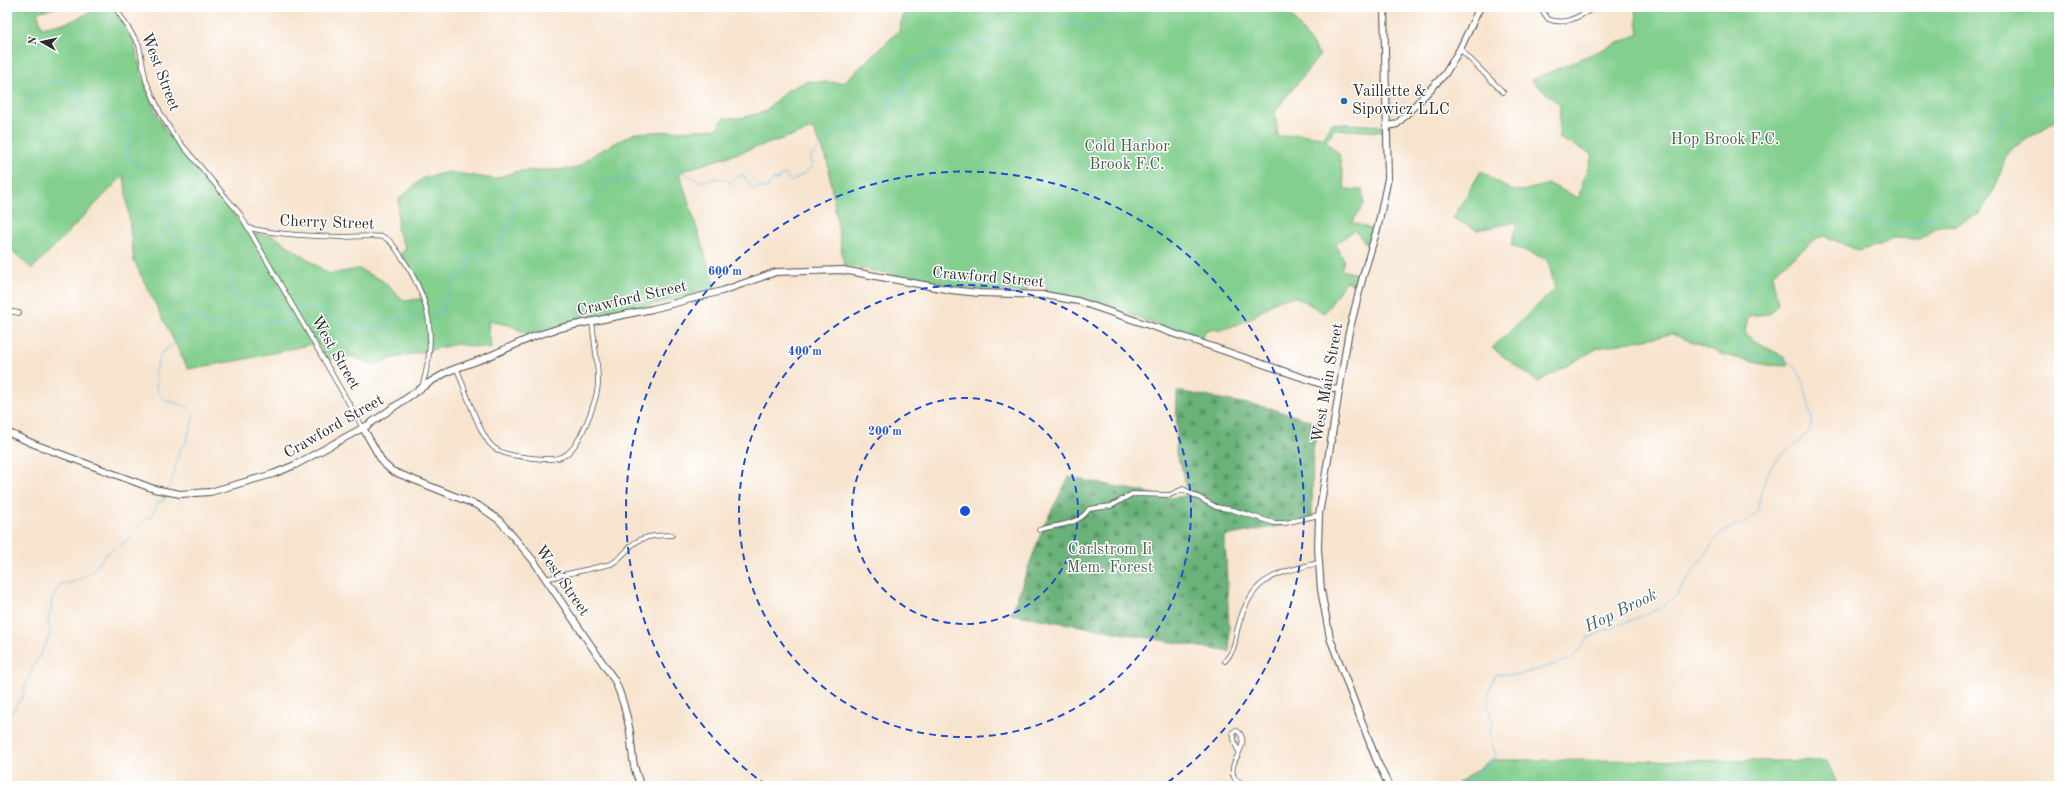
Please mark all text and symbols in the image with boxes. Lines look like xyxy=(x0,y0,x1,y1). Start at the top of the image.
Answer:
north arrow xyxy=(22,22,62,62)
street label: West Street xyxy=(138,31,182,114)
text: N xyxy=(28,35,40,46)
place label: Vaillette & Sipowicz LLC xyxy=(1352,84,1450,118)
marker: Vaillette & Sipowicz LLC xyxy=(1339,96,1349,106)
park label: Hop Brook F.C. xyxy=(1671,132,1779,148)
park label: Cold Harbor Brook F.C. xyxy=(1084,139,1170,173)
street label: Cherry Street xyxy=(279,213,375,233)
street label: Crawford Street xyxy=(931,265,1045,291)
text: 600 m xyxy=(708,266,742,278)
street label: Crawford Street xyxy=(576,278,689,319)
street label: West Street xyxy=(307,313,363,393)
street label: West Main Street xyxy=(1310,322,1346,444)
text: 400 m xyxy=(788,346,822,358)
street label: Crawford Street xyxy=(281,392,387,462)
text: 200 m xyxy=(868,426,902,438)
centre of rings xyxy=(958,504,972,518)
park label: Carlstrom Ii Mem. Forest xyxy=(1067,542,1154,576)
street label: West Street xyxy=(532,543,592,620)
water label: Hop Brook xyxy=(1581,586,1660,636)

